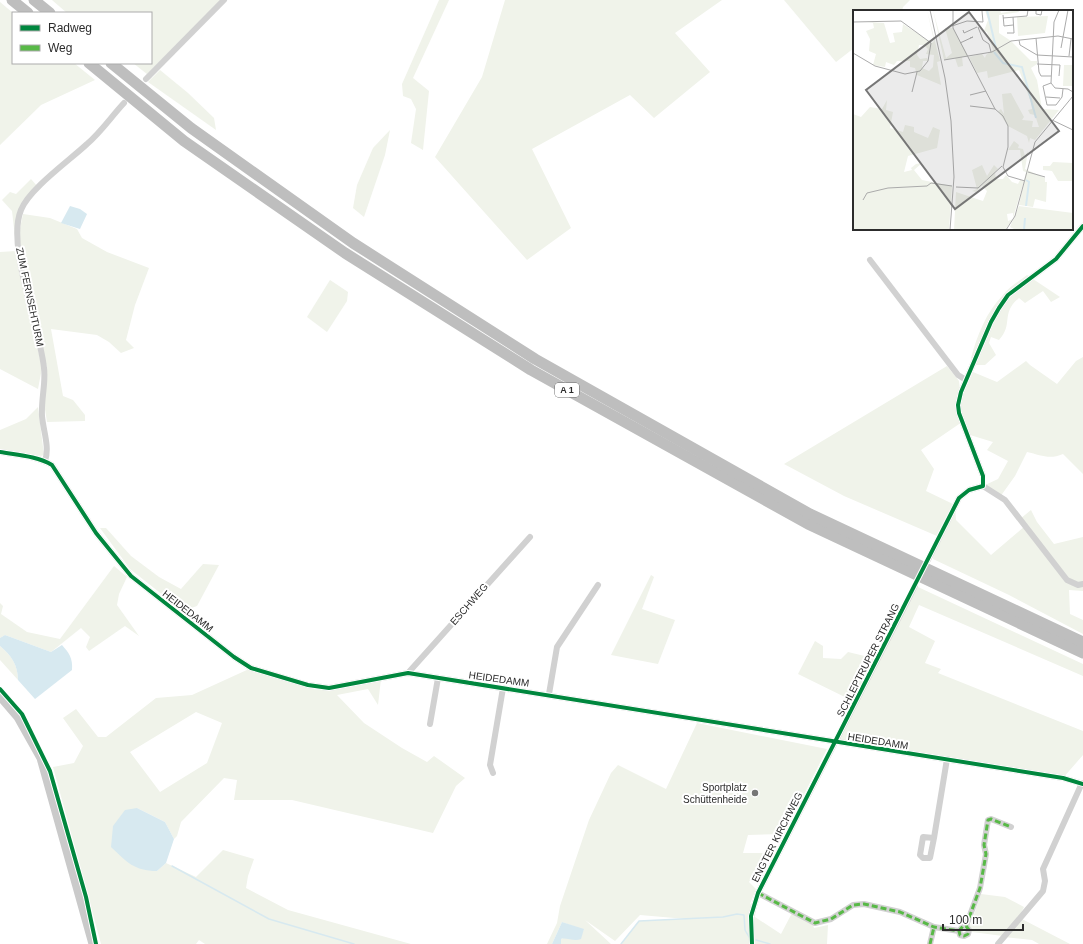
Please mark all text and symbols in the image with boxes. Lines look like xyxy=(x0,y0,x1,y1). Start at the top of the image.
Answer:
inset map xyxy=(853,10,1073,230)
legend xyxy=(12,12,152,64)
text: Radweg xyxy=(48,21,92,35)
text: Weg xyxy=(48,41,72,55)
street label: ZUM FERNSEHTURM xyxy=(14,246,46,348)
road number: A 1 xyxy=(555,383,579,397)
street label: ESCHWEG xyxy=(448,581,490,627)
street label: HEIDEDAMM xyxy=(161,588,215,634)
street label: SCHLEPTRUPER STRANG xyxy=(835,601,902,718)
street label: HEIDEDAMM xyxy=(468,669,530,689)
street label: HEIDEDAMM xyxy=(847,731,909,751)
place label: Sportplatz Schüttenheide xyxy=(683,782,747,805)
marker: Sportplatz Schüttenheide xyxy=(750,788,760,798)
street label: ENGTER KIRCHWEG xyxy=(750,790,805,884)
scale bar xyxy=(943,906,1023,932)
text: 100 m xyxy=(949,913,982,927)

